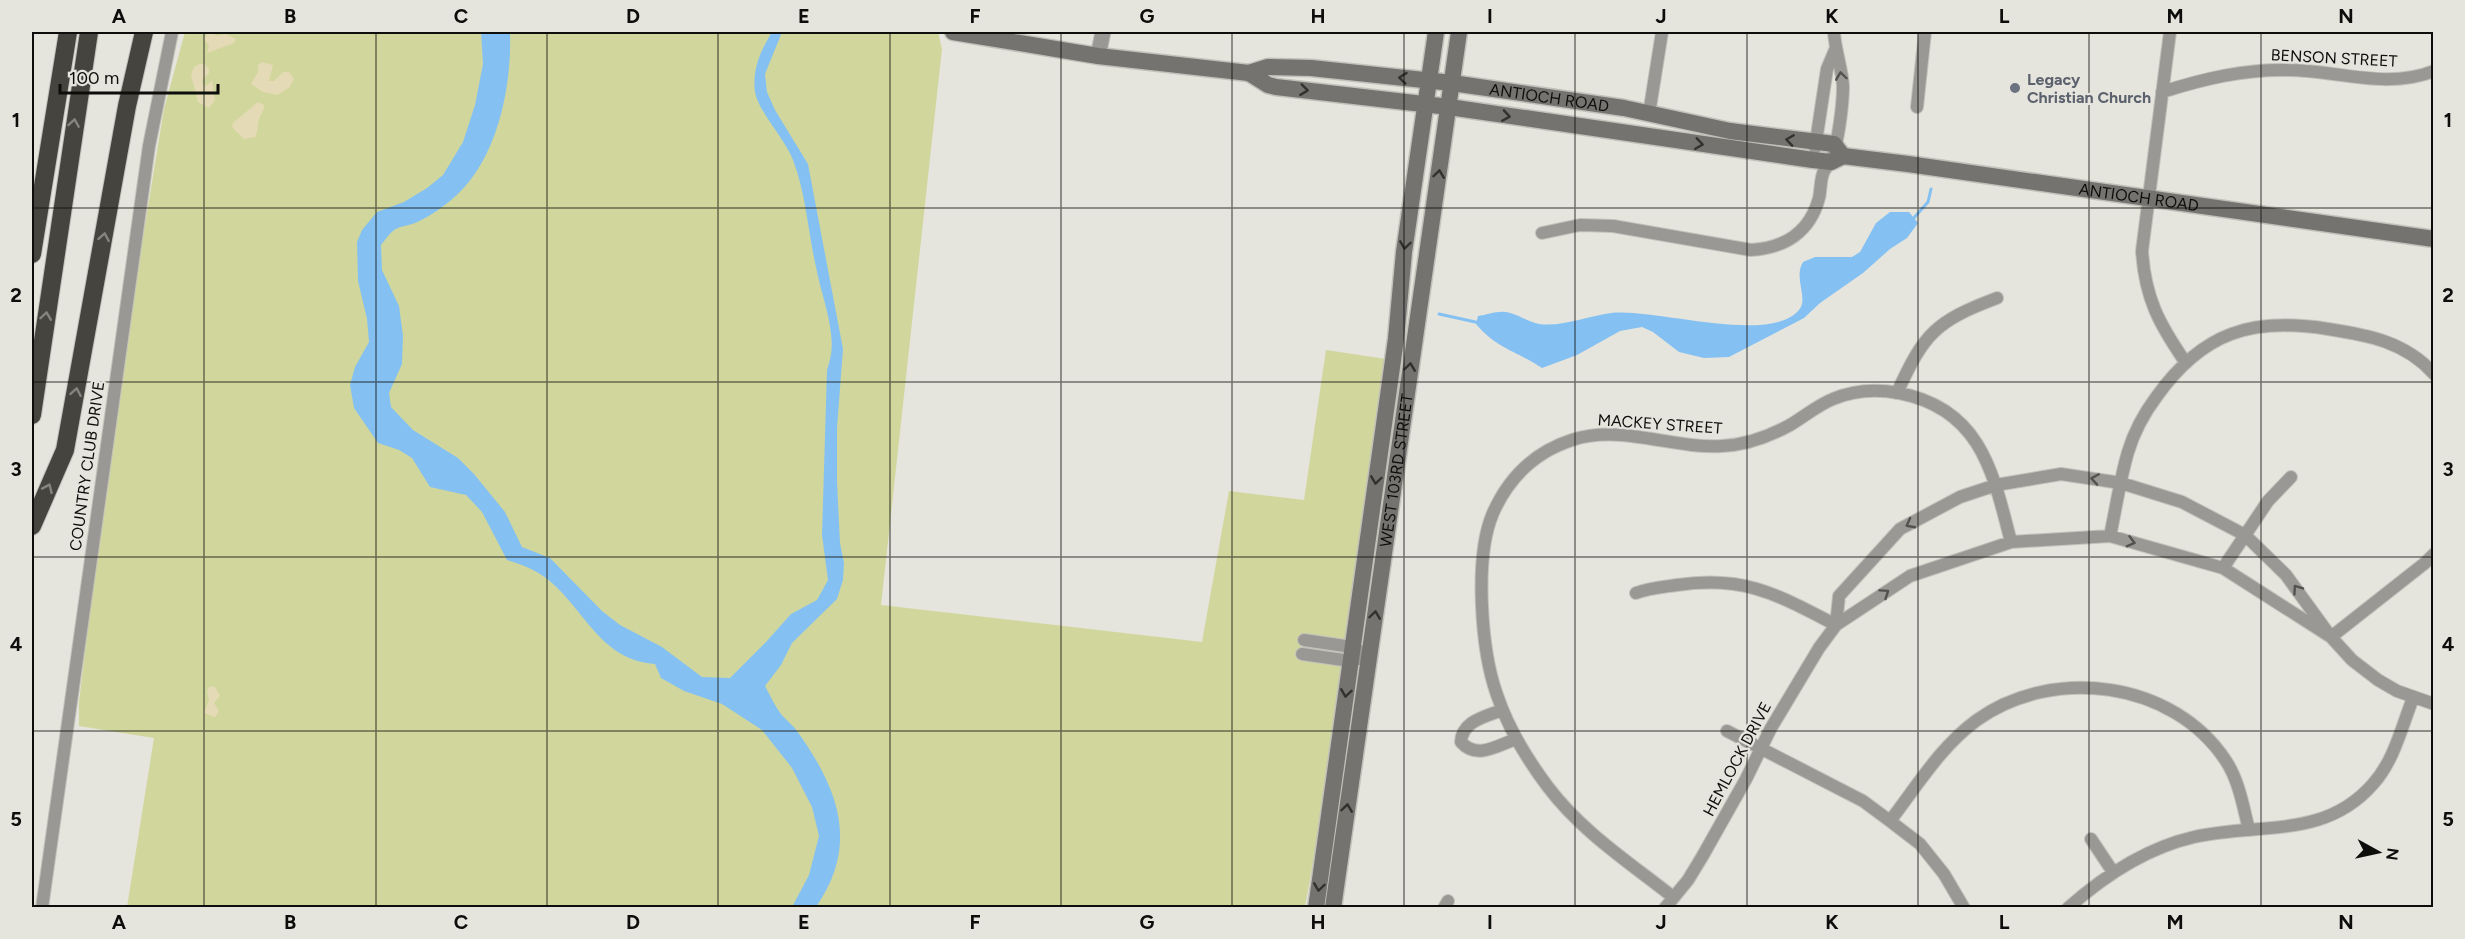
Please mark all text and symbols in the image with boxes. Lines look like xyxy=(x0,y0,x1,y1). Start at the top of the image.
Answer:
text: A xyxy=(112,4,127,28)
text: B xyxy=(284,4,296,28)
text: C xyxy=(454,4,468,28)
text: D xyxy=(626,4,640,28)
text: E xyxy=(798,4,810,28)
text: F xyxy=(969,4,981,28)
text: G xyxy=(1140,4,1155,28)
text: H xyxy=(1311,4,1326,28)
text: I xyxy=(1487,4,1493,28)
text: J xyxy=(1655,4,1667,28)
text: K xyxy=(1825,4,1839,28)
text: L xyxy=(1999,4,2010,28)
text: M xyxy=(2166,4,2184,28)
text: N xyxy=(2338,4,2354,28)
street label: BENSON STREET xyxy=(2270,45,2398,71)
scale bar xyxy=(60,57,218,95)
text: 100 m xyxy=(69,67,119,89)
place label: Legacy Christian Church xyxy=(2027,70,2151,107)
one-way arrow xyxy=(1398,72,1407,85)
one-way arrow xyxy=(1836,72,1848,81)
street label: ANTIOCH ROAD xyxy=(1488,79,1610,115)
marker: Legacy Christian Church xyxy=(2008,81,2022,95)
one-way arrow xyxy=(1299,84,1308,96)
text: 1 xyxy=(12,108,20,132)
text: 1 xyxy=(2444,108,2452,132)
one-way arrow xyxy=(1502,109,1511,121)
one-way arrow xyxy=(68,118,80,128)
one-way arrow xyxy=(1786,134,1795,146)
one-way arrow xyxy=(1695,138,1704,150)
one-way arrow xyxy=(1432,169,1444,179)
street label: ANTIOCH ROAD xyxy=(2078,179,2200,215)
one-way arrow xyxy=(97,232,110,242)
one-way arrow xyxy=(1399,241,1411,250)
text: 2 xyxy=(10,283,22,307)
text: 2 xyxy=(2442,283,2454,307)
one-way arrow xyxy=(39,311,51,320)
one-way arrow xyxy=(1404,362,1416,372)
street label: COUNTRY CLUB DRIVE xyxy=(66,380,108,552)
one-way arrow xyxy=(69,388,82,398)
street label: WEST 103RD STREET xyxy=(1376,392,1416,548)
street label: MACKEY STREET xyxy=(1597,410,1723,438)
text: 3 xyxy=(10,457,22,481)
text: 3 xyxy=(2442,457,2454,481)
one-way arrow xyxy=(2090,473,2100,486)
one-way arrow xyxy=(1370,475,1382,484)
one-way arrow xyxy=(41,483,53,494)
one-way arrow xyxy=(1906,517,1916,528)
one-way arrow xyxy=(2125,535,2136,547)
one-way arrow xyxy=(2293,585,2304,596)
one-way arrow xyxy=(1878,589,1889,600)
one-way arrow xyxy=(1368,610,1380,619)
text: 4 xyxy=(10,632,23,656)
text: 4 xyxy=(2442,632,2455,656)
one-way arrow xyxy=(1340,689,1352,698)
street label: HEMLOCK DRIVE xyxy=(1699,699,1775,819)
one-way arrow xyxy=(1341,803,1353,813)
text: 5 xyxy=(10,807,22,831)
text: 5 xyxy=(2442,807,2454,831)
north arrow xyxy=(2348,822,2408,882)
text: N xyxy=(2382,847,2403,861)
one-way arrow xyxy=(1314,882,1326,891)
text: A xyxy=(112,910,127,934)
text: B xyxy=(284,910,296,934)
text: C xyxy=(454,910,468,934)
text: D xyxy=(626,910,640,934)
text: E xyxy=(798,910,810,934)
text: F xyxy=(969,910,981,934)
text: G xyxy=(1140,910,1155,934)
text: H xyxy=(1311,910,1326,934)
text: I xyxy=(1487,910,1493,934)
text: J xyxy=(1655,910,1667,934)
text: K xyxy=(1825,910,1839,934)
text: L xyxy=(1999,910,2010,934)
text: M xyxy=(2166,910,2184,934)
text: N xyxy=(2338,910,2354,934)

